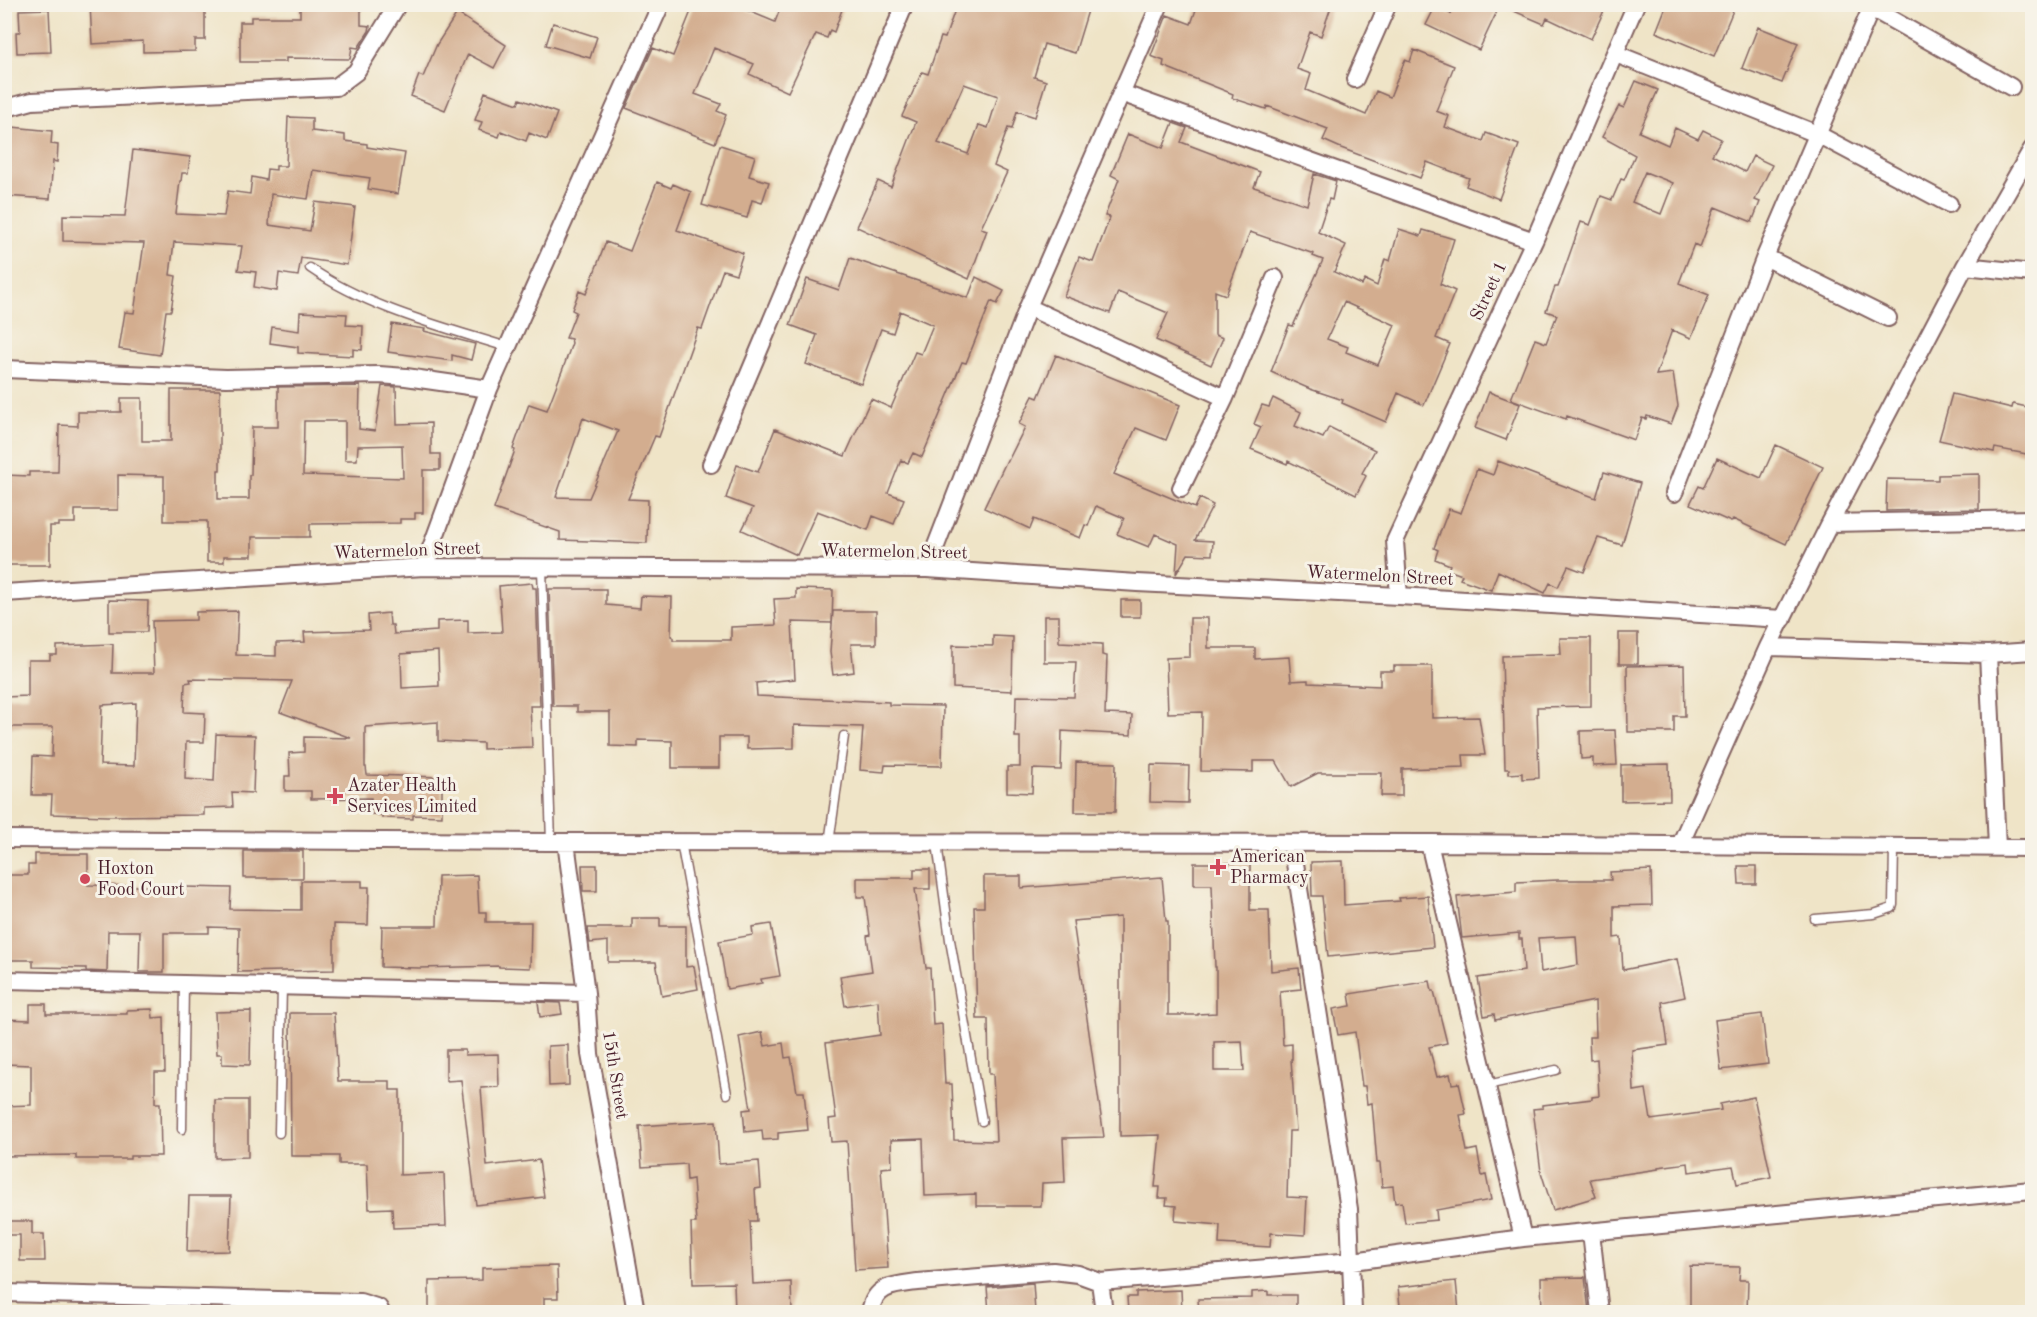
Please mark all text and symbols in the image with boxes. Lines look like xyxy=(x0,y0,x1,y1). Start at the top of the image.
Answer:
street label: Street 1 xyxy=(1467,259,1511,323)
street label: Watermelon Street xyxy=(333,539,481,563)
street label: Watermelon Street xyxy=(820,542,968,562)
street label: Watermelon Street xyxy=(1306,563,1454,589)
place label: Azater Health Services Limited xyxy=(347,777,477,816)
marker: Azater Health Services Limited xyxy=(328,789,342,803)
place label: American Pharmacy xyxy=(1230,848,1309,887)
place label: Hoxton Food Court xyxy=(97,860,184,899)
marker: American Pharmacy xyxy=(1211,860,1225,874)
marker: Hoxton Food Court xyxy=(78,872,92,886)
street label: 15th Street xyxy=(599,1029,631,1121)

